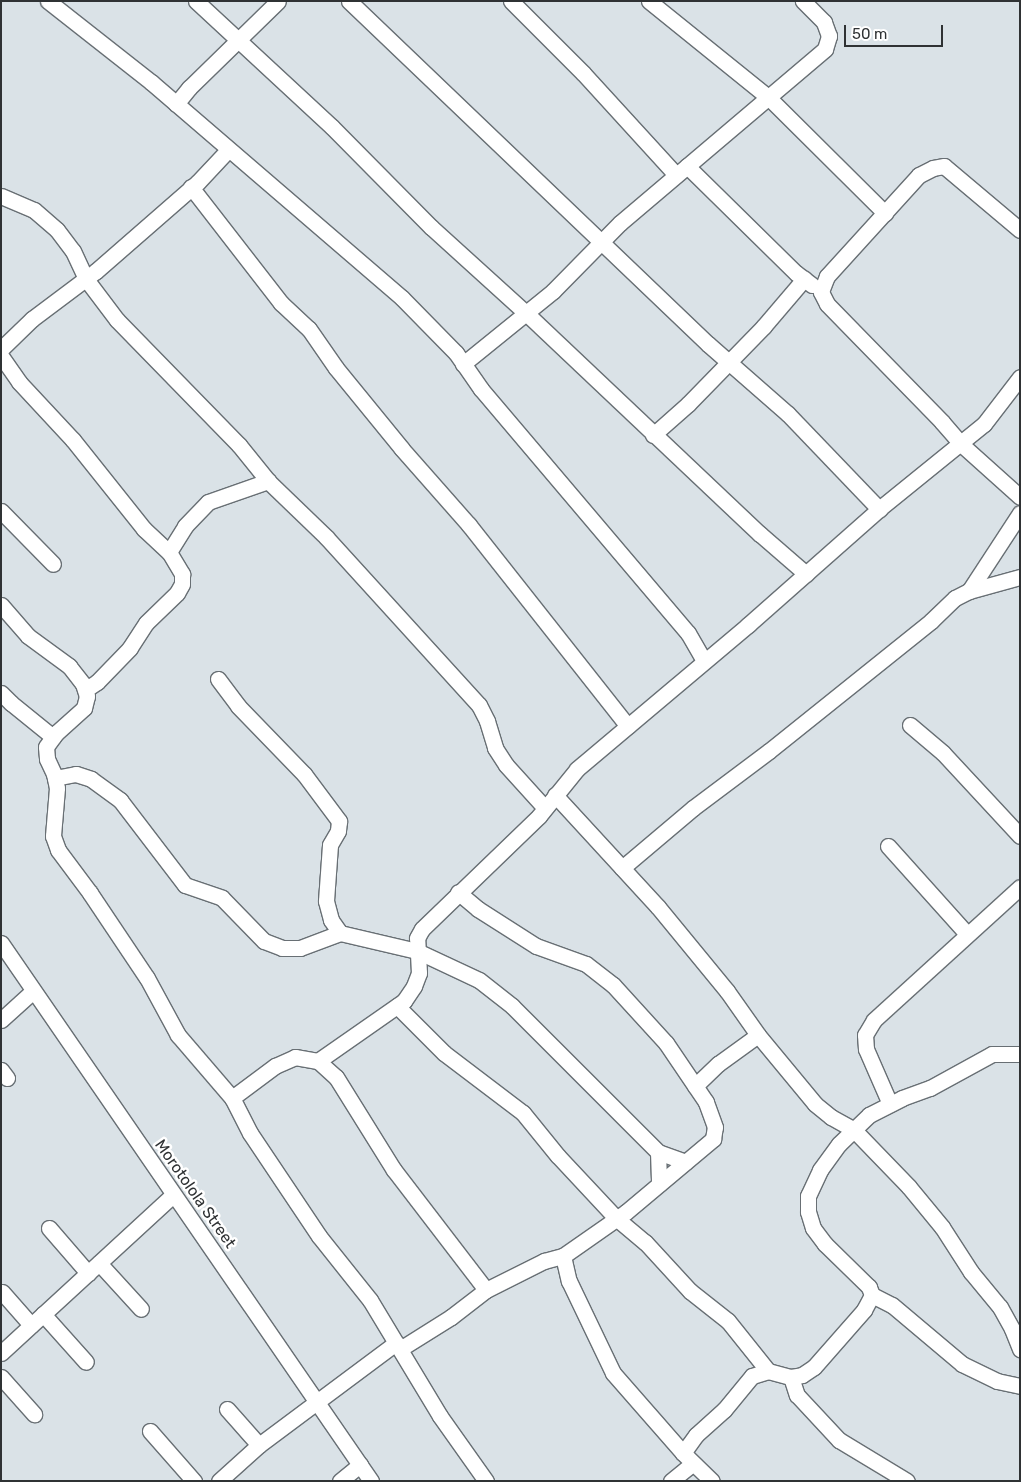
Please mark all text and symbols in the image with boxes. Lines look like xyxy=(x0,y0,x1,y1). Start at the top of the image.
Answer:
scale bar xyxy=(846,15,945,47)
text: 50 m xyxy=(852,25,887,43)
street label: Morotolola Street xyxy=(150,1136,240,1252)

